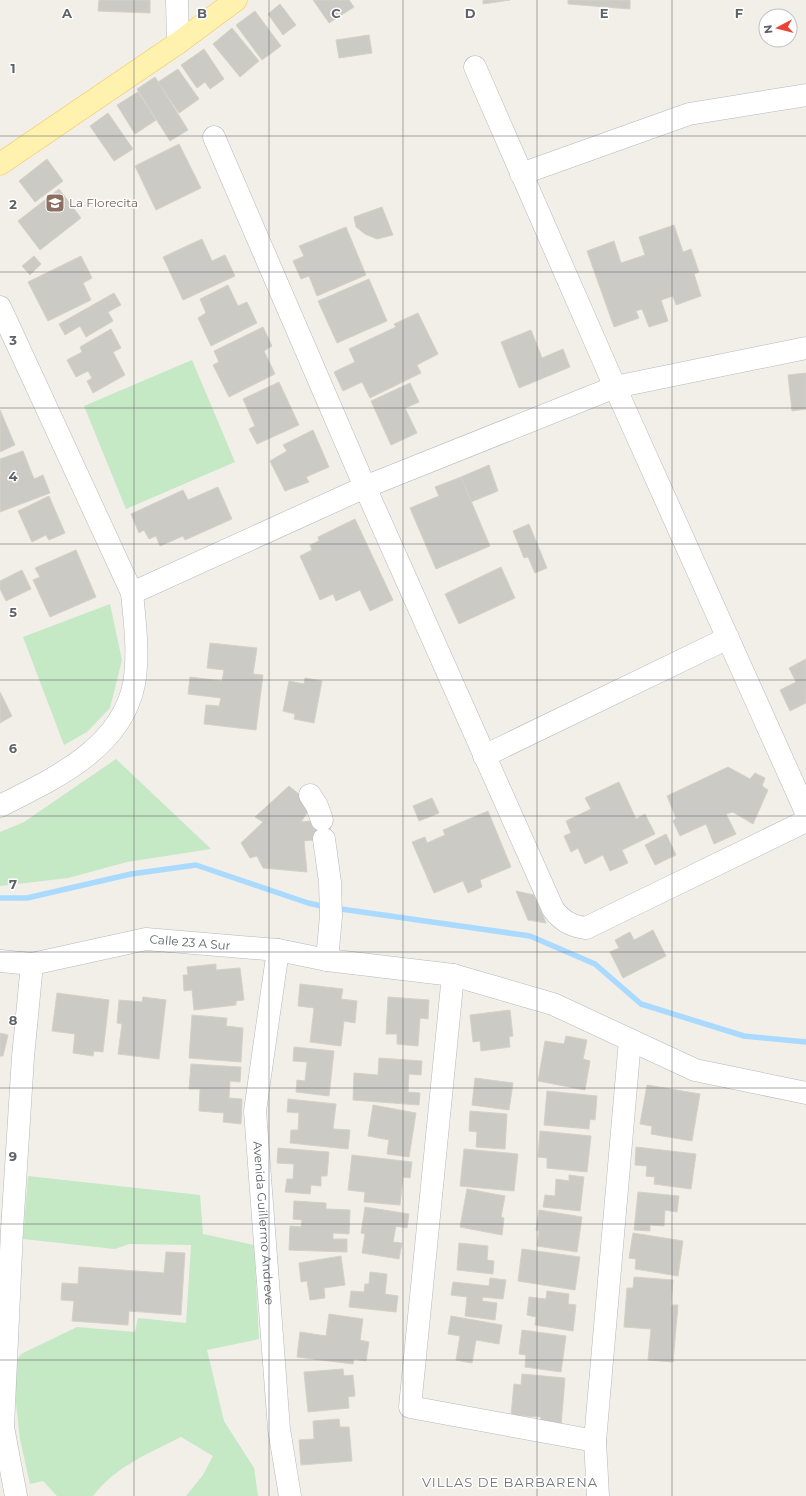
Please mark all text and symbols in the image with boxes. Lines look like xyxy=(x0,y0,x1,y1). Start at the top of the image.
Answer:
text: A xyxy=(61,5,73,21)
text: B xyxy=(197,5,207,21)
text: C xyxy=(331,5,341,21)
text: D xyxy=(465,5,476,21)
text: E xyxy=(600,5,609,21)
text: F xyxy=(735,5,743,21)
north arrow xyxy=(758,8,798,48)
text: N xyxy=(761,24,776,34)
text: 1 xyxy=(10,60,16,76)
school or university icon: La Florecita xyxy=(44,192,66,214)
place label: La Florecita xyxy=(69,195,138,210)
text: 2 xyxy=(9,196,17,212)
text: 3 xyxy=(8,332,17,348)
text: 4 xyxy=(9,468,18,484)
text: 5 xyxy=(9,604,17,620)
text: 6 xyxy=(9,740,18,756)
text: 7 xyxy=(9,876,17,892)
street label: Calle 23 A Sur xyxy=(149,931,231,953)
text: 8 xyxy=(9,1012,18,1028)
street label: Avenida Guillermo Andreve xyxy=(250,1140,278,1306)
text: 9 xyxy=(9,1148,17,1164)
district label: VILLAS DE BARBARENA xyxy=(422,1474,598,1490)

